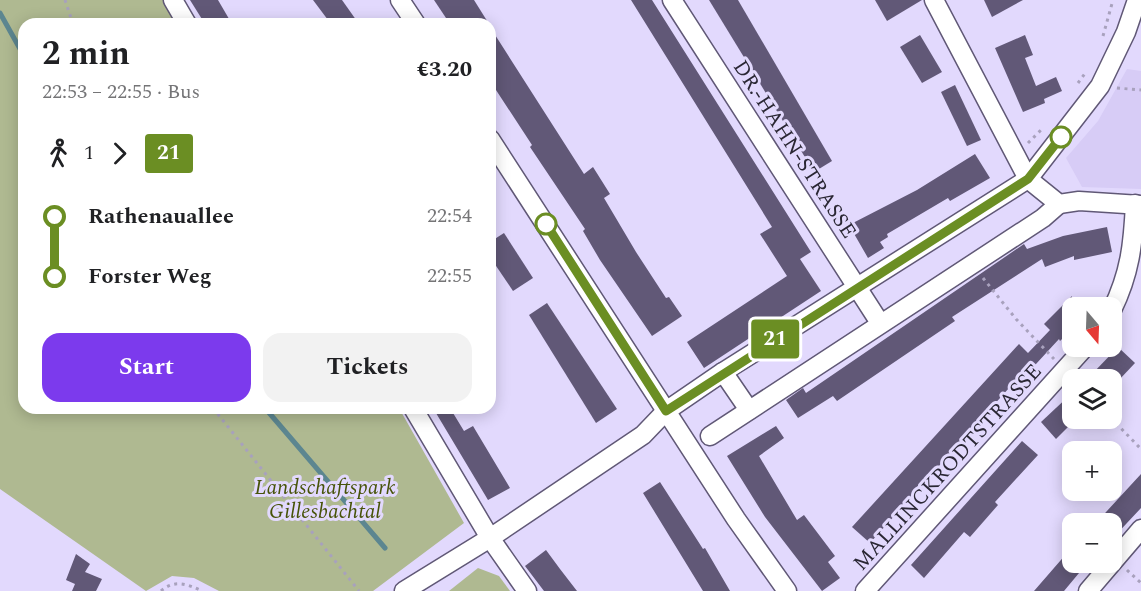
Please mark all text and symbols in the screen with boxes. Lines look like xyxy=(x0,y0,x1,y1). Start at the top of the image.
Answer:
text: 2 min xyxy=(42,29,130,79)
text: €3.20 xyxy=(417,53,472,86)
street label: DR.-HAHN-STRASSE xyxy=(724,54,864,245)
text: 22:53 – 22:55 · Bus xyxy=(42,77,200,107)
unlabelled marker xyxy=(1050,126,1072,148)
icon: walk xyxy=(42,137,75,170)
icon: forward xyxy=(103,137,136,170)
text: 21 xyxy=(157,137,181,169)
text: 1 xyxy=(84,138,94,168)
text: Rathenauallee xyxy=(88,200,234,233)
text: 22:54 xyxy=(427,201,472,231)
unlabelled marker xyxy=(535,213,557,235)
text: Forster Weg xyxy=(88,260,212,293)
text: 22:55 xyxy=(427,261,472,291)
north arrow xyxy=(1062,297,1122,357)
map controls xyxy=(1062,297,1122,573)
line badge: 21 xyxy=(748,320,802,358)
text: 21 xyxy=(763,323,787,355)
button: Start xyxy=(42,333,251,402)
button: Tickets xyxy=(263,333,472,402)
street label: MALLINCKRODTSTRASSE xyxy=(846,357,1050,579)
button: layers xyxy=(1062,369,1122,429)
button: + xyxy=(1062,441,1122,501)
park label: Landschaftspark Gillesbachtal xyxy=(254,472,396,528)
button: − xyxy=(1062,513,1122,573)

